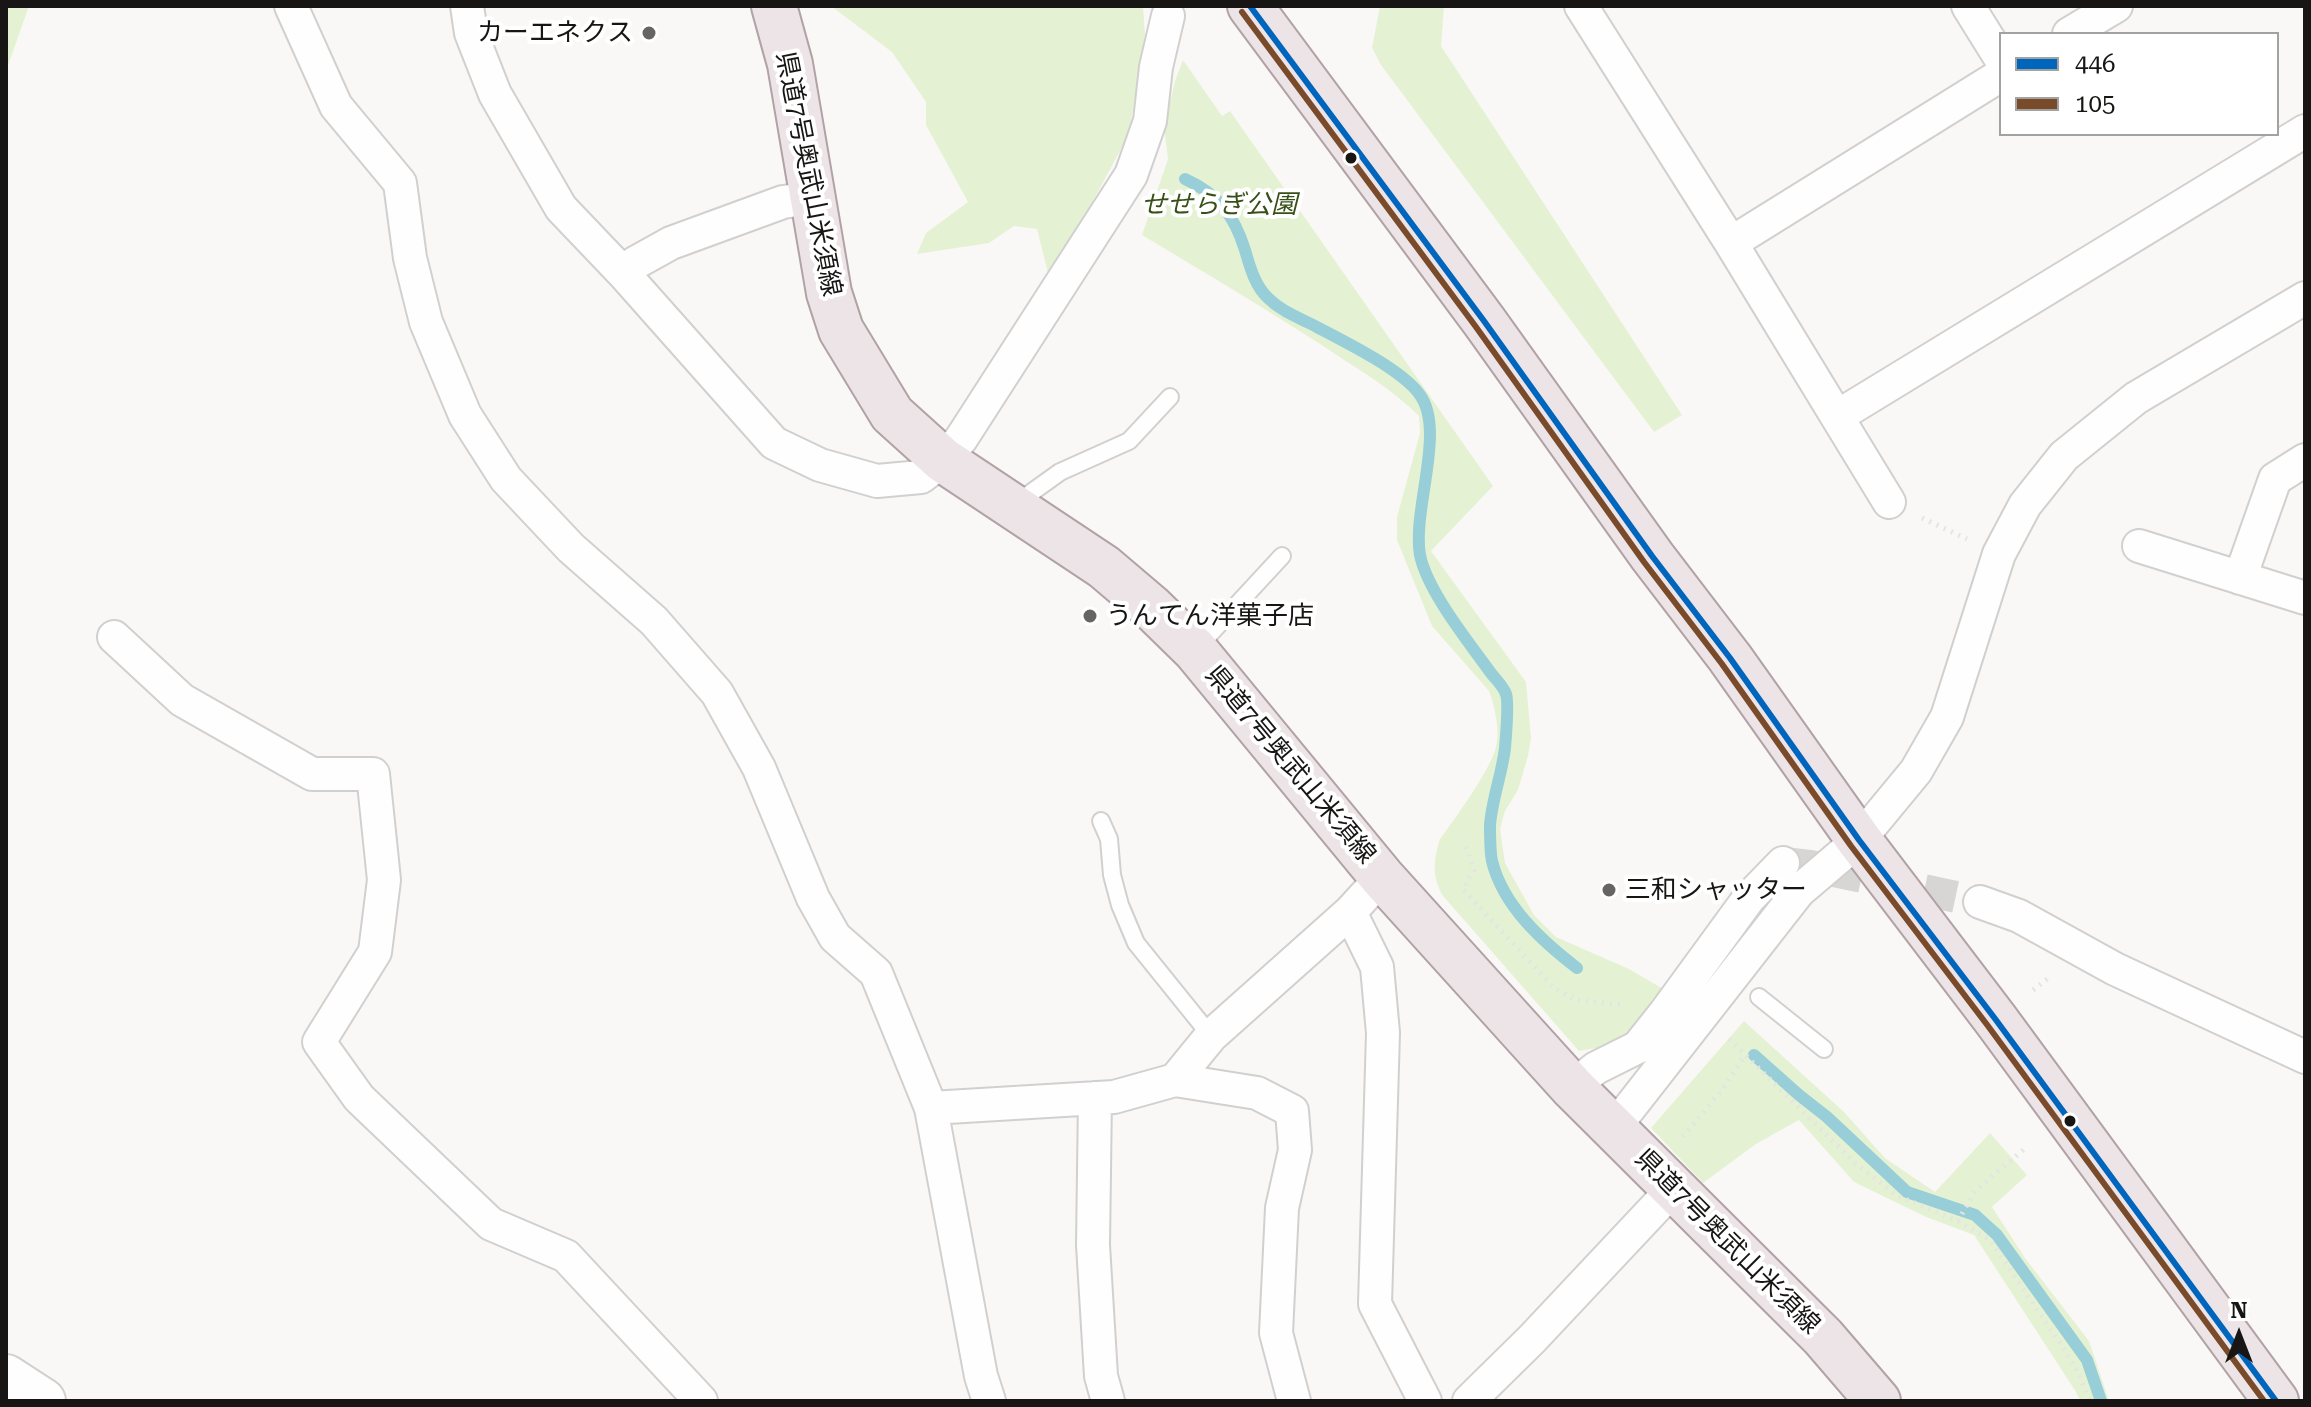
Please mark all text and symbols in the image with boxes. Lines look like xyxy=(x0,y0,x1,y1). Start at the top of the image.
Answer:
place label: カーエネクス xyxy=(477,17,633,49)
marker: カーエネクス xyxy=(640,24,658,42)
legend xyxy=(1999,32,2279,136)
street label: 県道7号奥武山米須線 xyxy=(769,49,847,299)
text: 446 xyxy=(2075,50,2115,78)
text: 105 xyxy=(2075,90,2115,118)
unlabelled marker xyxy=(1343,150,1359,166)
park label: せせらぎ公園 xyxy=(1141,189,1297,221)
place label: うんてん洋菓子店 xyxy=(1106,600,1314,632)
marker: うんてん洋菓子店 xyxy=(1081,607,1099,625)
street label: 県道7号奥武山米須線 xyxy=(1198,660,1382,870)
place label: 三和シャッター xyxy=(1625,874,1807,906)
marker: 三和シャッター xyxy=(1600,881,1618,899)
unlabelled marker xyxy=(2062,1113,2078,1129)
street label: 県道7号奥武山米須線 xyxy=(1628,1143,1826,1341)
north arrow xyxy=(2199,1295,2279,1375)
text: N xyxy=(2231,1298,2247,1323)

